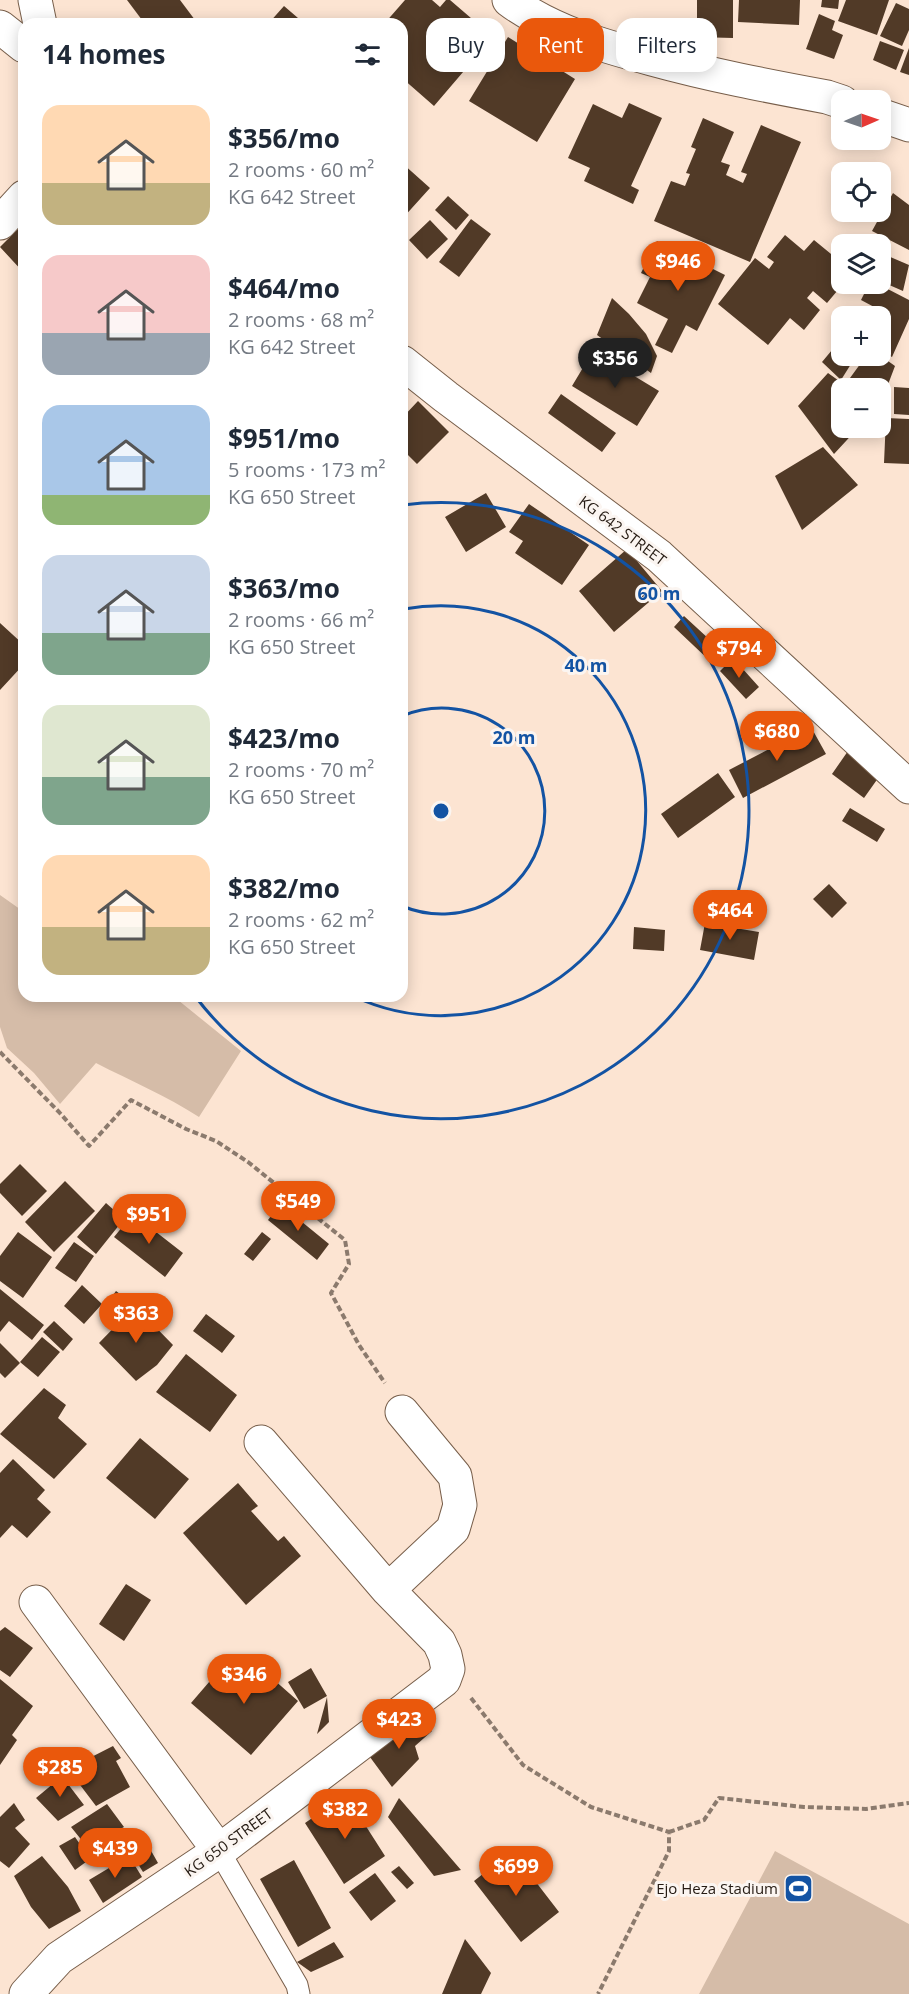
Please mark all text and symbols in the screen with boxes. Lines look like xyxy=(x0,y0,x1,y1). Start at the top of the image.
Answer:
chip: Buy xyxy=(426,18,505,72)
chip: Rent xyxy=(517,18,604,72)
chip: Filters xyxy=(616,18,717,72)
text: 14 homes xyxy=(42,36,166,72)
icon: filters xyxy=(351,38,384,71)
north arrow xyxy=(831,90,891,150)
map controls xyxy=(831,90,891,438)
text: $356/mo xyxy=(228,120,340,156)
icon: home xyxy=(90,129,162,201)
text: 2 rooms · 60 m² xyxy=(228,156,374,183)
button: locate xyxy=(831,162,891,222)
text: KG 642 Street xyxy=(228,183,355,210)
button: layers xyxy=(831,234,891,294)
pin: $946 xyxy=(642,241,714,292)
text: $946 xyxy=(655,247,701,274)
text: $464/mo xyxy=(228,270,340,306)
icon: home xyxy=(90,279,162,351)
text: 2 rooms · 68 m² xyxy=(228,306,374,333)
button: + xyxy=(831,306,891,366)
text: KG 642 Street xyxy=(228,333,355,360)
pin: $356 xyxy=(579,338,651,389)
text: $356 xyxy=(592,344,638,371)
button: − xyxy=(831,378,891,438)
text: $951/mo xyxy=(228,420,340,456)
icon: home xyxy=(90,429,162,501)
text: 5 rooms · 173 m² xyxy=(228,456,386,483)
text: KG 650 Street xyxy=(228,483,355,510)
street label: KG 642 STREET xyxy=(575,491,671,570)
text: $363/mo xyxy=(228,570,340,606)
icon: home xyxy=(90,579,162,651)
text: 60 m xyxy=(638,581,680,605)
text: 2 rooms · 66 m² xyxy=(228,606,374,633)
pin: $794 xyxy=(703,628,775,679)
text: KG 650 Street xyxy=(228,633,355,660)
text: $794 xyxy=(716,634,762,661)
text: 40 m xyxy=(565,653,607,677)
pin: $680 xyxy=(741,711,813,762)
text: $680 xyxy=(754,717,800,744)
text: $423/mo xyxy=(228,720,340,756)
text: 20 m xyxy=(493,725,535,749)
icon: home xyxy=(90,729,162,801)
text: 2 rooms · 70 m² xyxy=(228,756,374,783)
text: KG 650 Street xyxy=(228,783,355,810)
centre of rings xyxy=(431,801,451,821)
text: $382/mo xyxy=(228,870,340,906)
icon: home xyxy=(90,879,162,951)
pin: $464 xyxy=(694,890,766,941)
text: $464 xyxy=(707,896,753,923)
text: 2 rooms · 62 m² xyxy=(228,906,374,933)
text: KG 650 Street xyxy=(228,933,355,960)
pin: $549 xyxy=(262,1181,334,1232)
text: $549 xyxy=(275,1187,321,1214)
pin: $951 xyxy=(113,1194,185,1245)
text: $951 xyxy=(126,1200,172,1227)
pin: $363 xyxy=(100,1293,172,1344)
text: $363 xyxy=(113,1299,159,1326)
pin: $346 xyxy=(208,1654,280,1705)
text: $346 xyxy=(221,1660,267,1687)
pin: $423 xyxy=(363,1699,435,1750)
text: $423 xyxy=(376,1705,422,1732)
pin: $285 xyxy=(24,1747,96,1798)
text: $285 xyxy=(37,1753,83,1780)
pin: $382 xyxy=(309,1789,381,1840)
text: $382 xyxy=(322,1795,368,1822)
street label: KG 650 STREET xyxy=(180,1803,277,1881)
pin: $439 xyxy=(79,1828,151,1879)
text: $439 xyxy=(92,1834,138,1861)
pin: $699 xyxy=(480,1846,552,1897)
text: $699 xyxy=(493,1852,539,1879)
sports icon: Ejo Heza Stadium xyxy=(783,1872,815,1904)
place label: Ejo Heza Stadium xyxy=(656,1878,778,1898)

